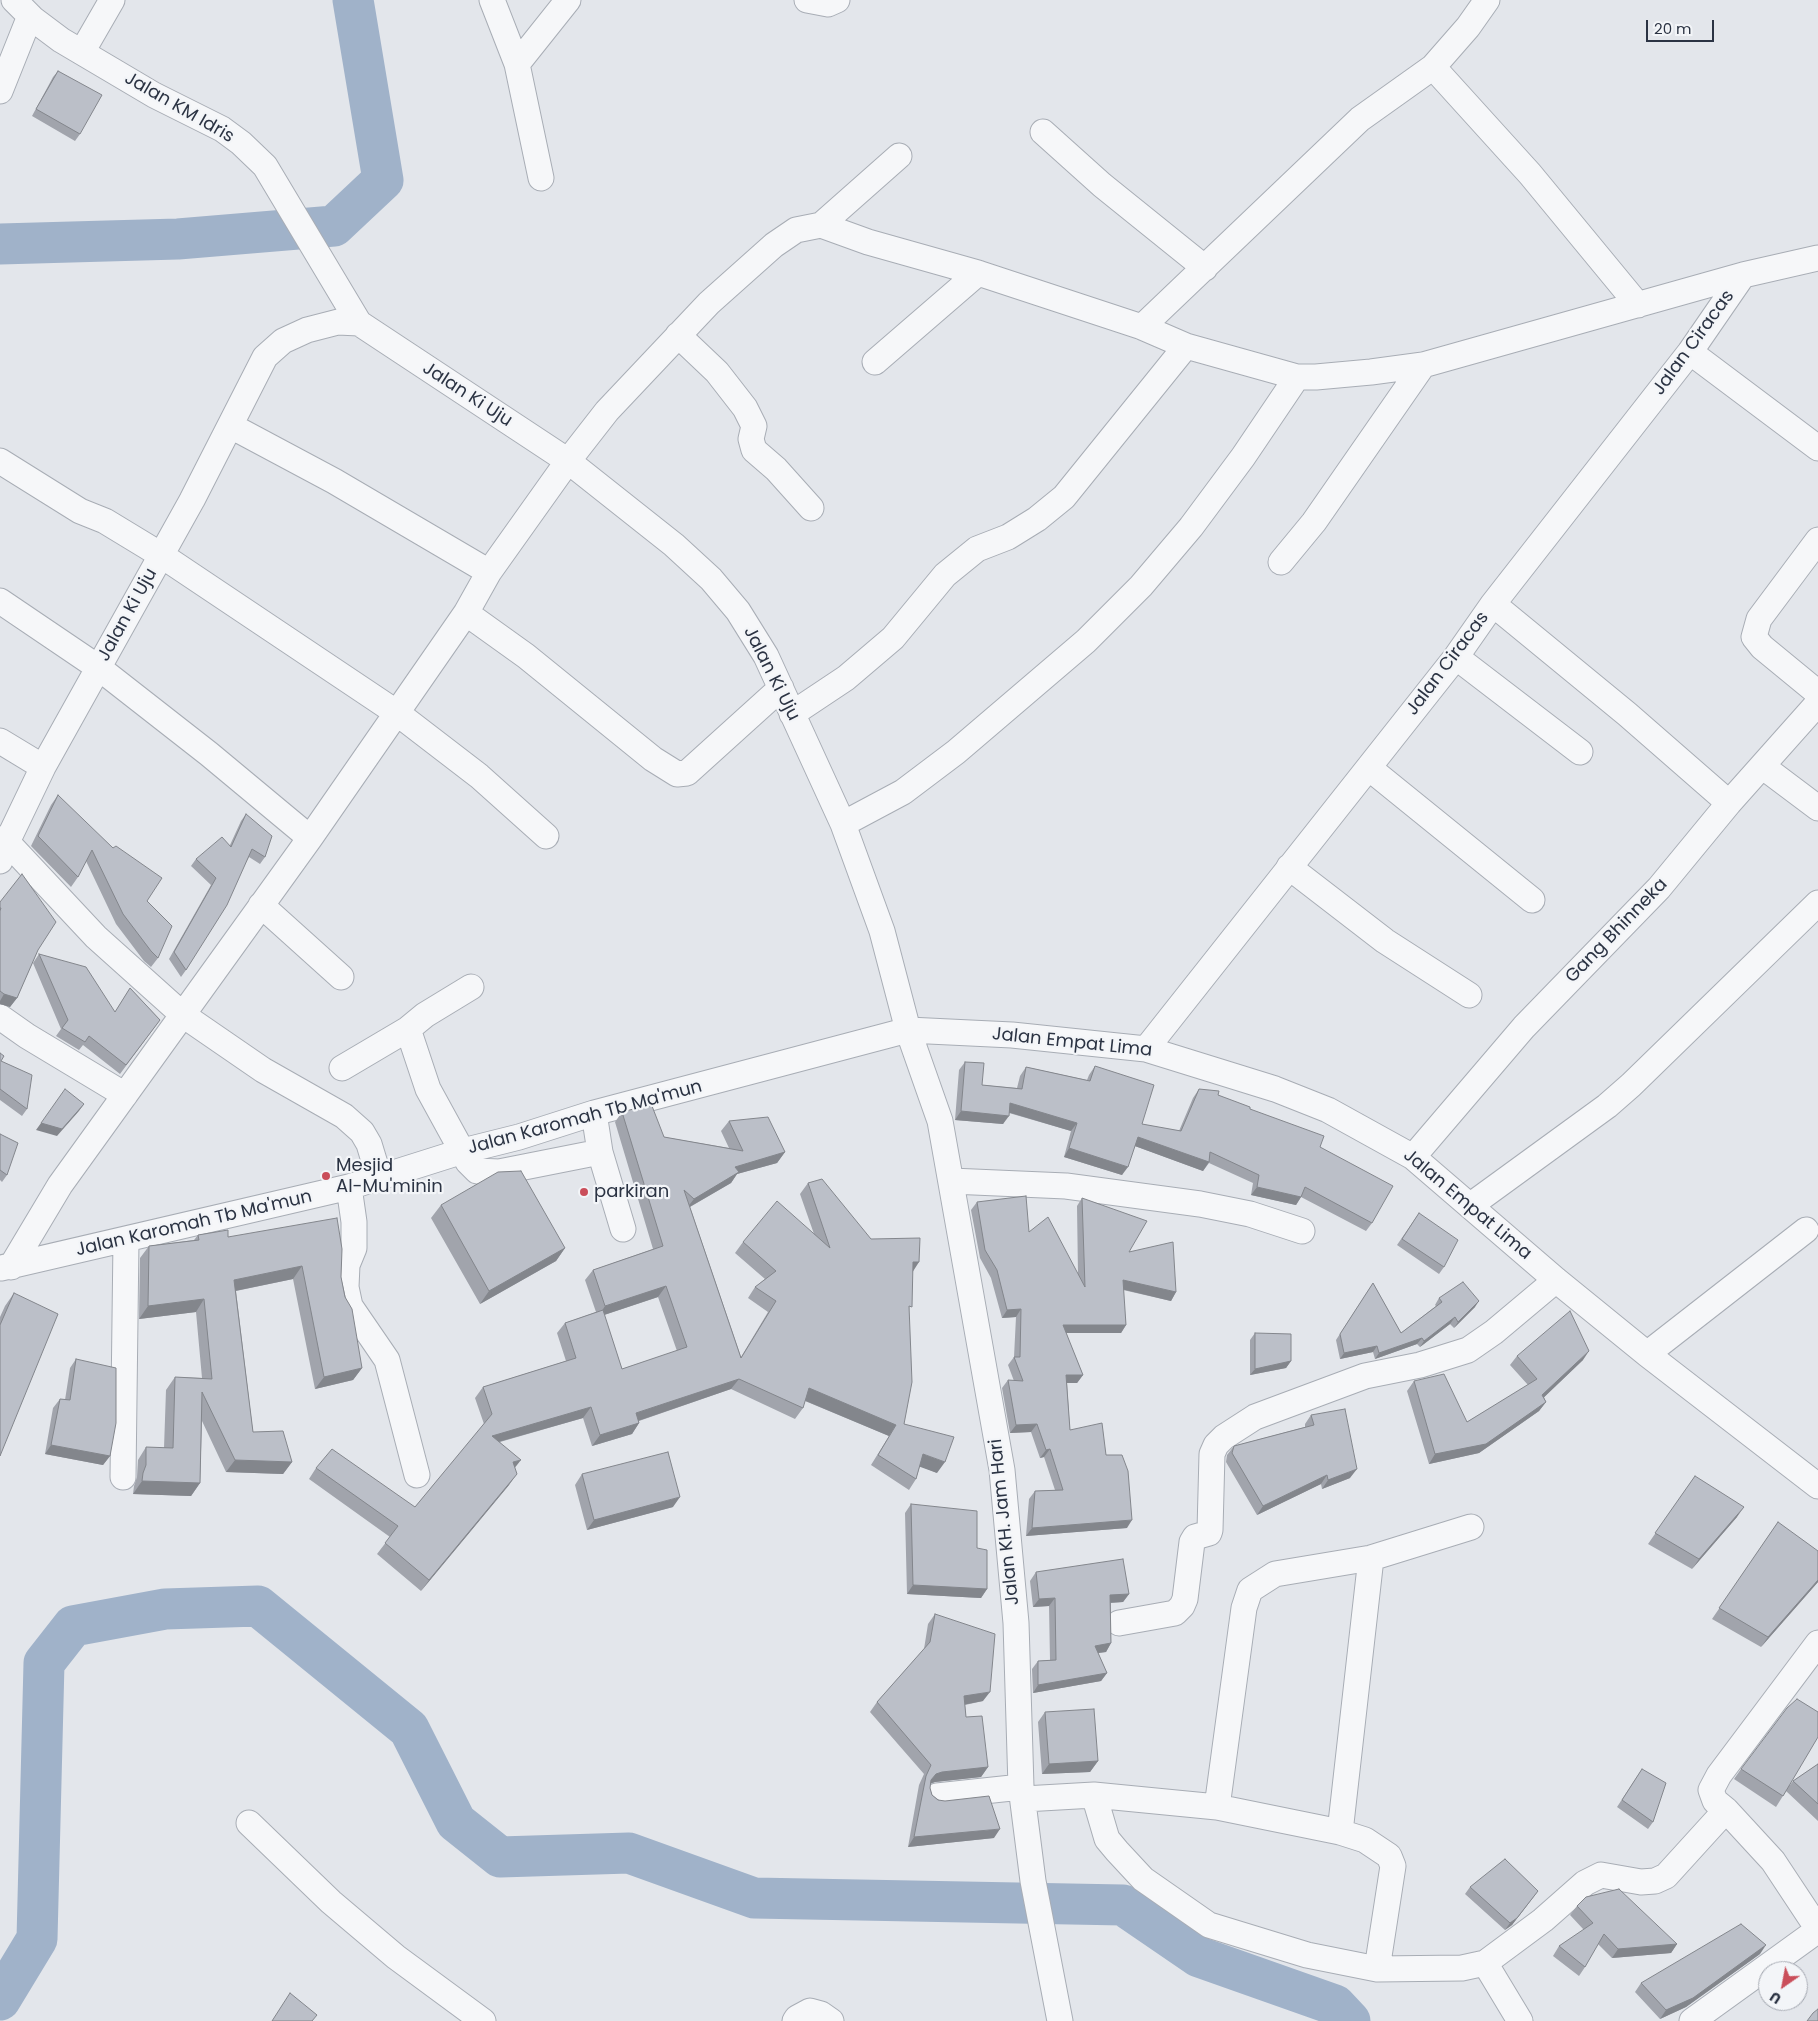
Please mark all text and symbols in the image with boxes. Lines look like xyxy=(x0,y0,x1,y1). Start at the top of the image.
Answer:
scale bar xyxy=(1648,10,1716,42)
text: 20 m xyxy=(1654,18,1692,39)
street label: Jalan KM Idris xyxy=(120,68,238,148)
street label: Jalan Ciracas xyxy=(1649,286,1739,400)
street label: Jalan Ki Uju xyxy=(418,358,516,432)
street label: Jalan Ki Uju xyxy=(94,565,162,665)
street label: Jalan Ciracas xyxy=(1402,608,1494,720)
street label: Jalan Ki Uju xyxy=(738,623,804,725)
street label: Gang Bhinneka xyxy=(1562,874,1672,988)
street label: Jalan Empat Lima xyxy=(991,1024,1153,1062)
street label: Jalan Karomah Tb Ma'mun xyxy=(465,1076,705,1160)
street label: Jalan Empat Lima xyxy=(1398,1145,1536,1265)
place label: Mesjid Al-Mu'minin xyxy=(336,1155,443,1198)
marker: Mesjid Al-Mu'minin xyxy=(320,1170,332,1182)
place label: parkiran xyxy=(594,1181,669,1203)
street label: Jalan Karomah Tb Ma'mun xyxy=(74,1186,314,1262)
marker: parkiran xyxy=(578,1186,590,1198)
street label: Jalan KH. Jam Hari xyxy=(986,1438,1024,1606)
north arrow xyxy=(1758,1961,1808,2011)
text: U xyxy=(1766,1987,1785,2009)

